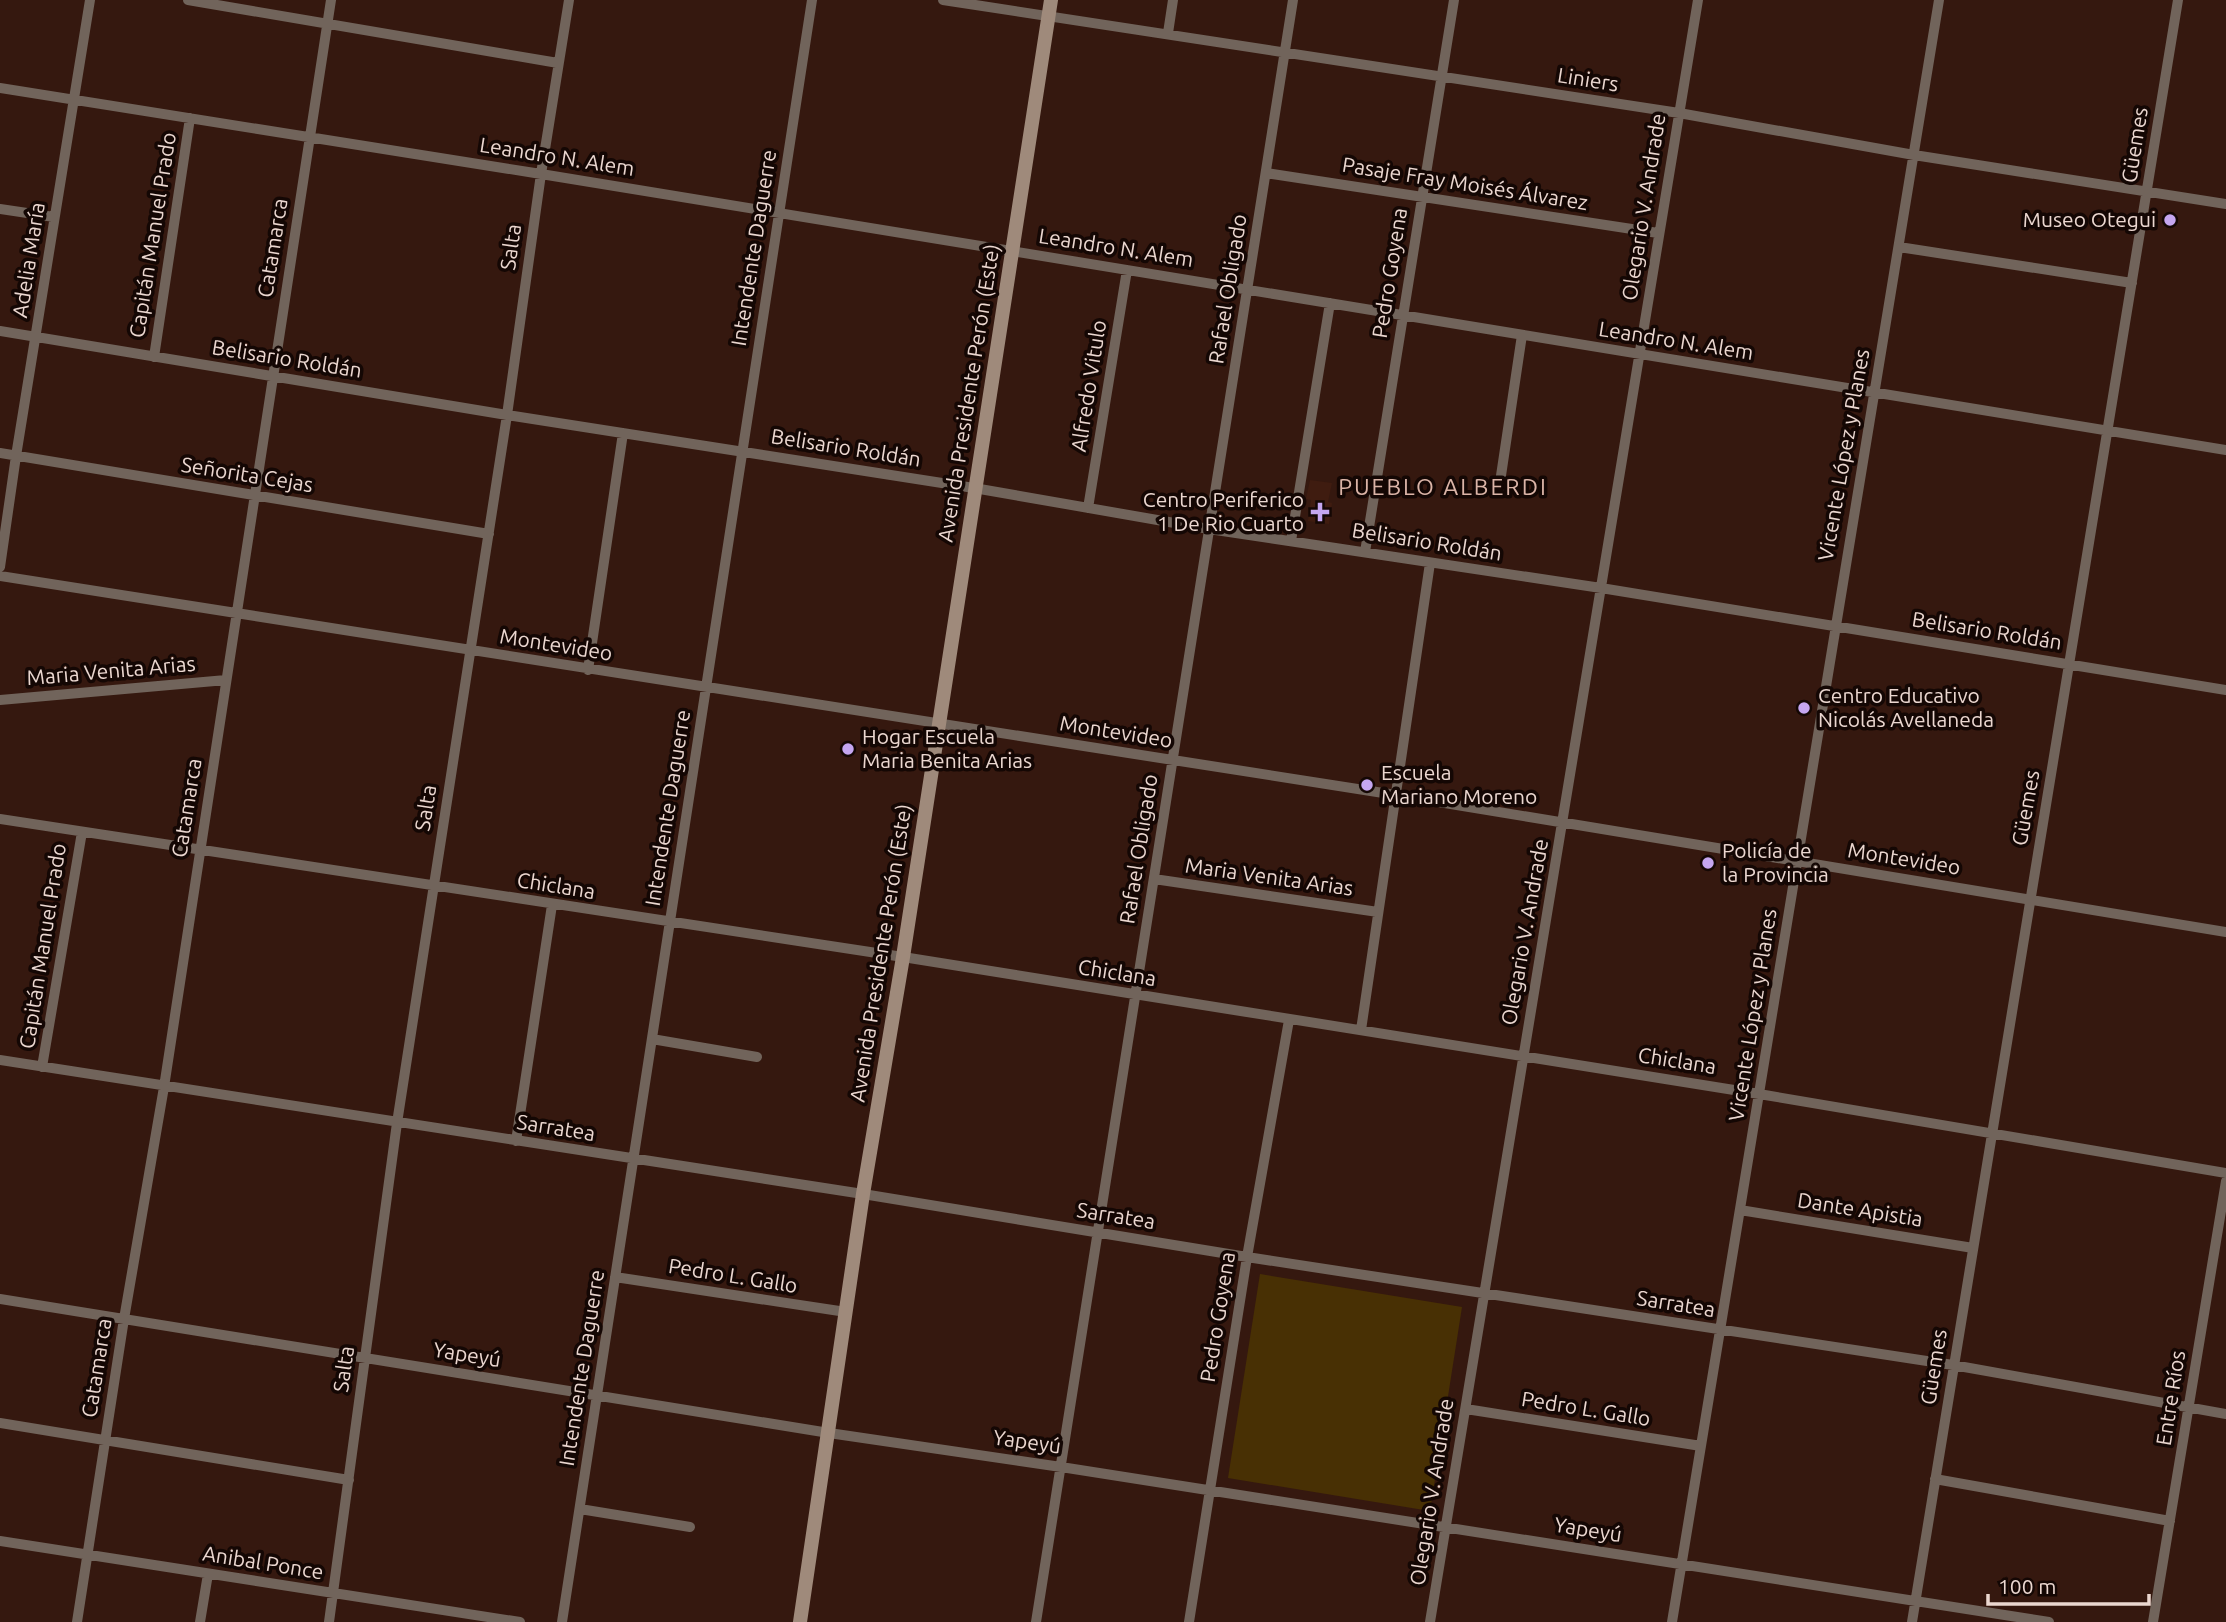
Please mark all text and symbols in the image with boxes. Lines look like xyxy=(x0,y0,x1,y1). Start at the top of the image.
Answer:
street label: Liniers xyxy=(1556,62,1620,96)
street label: Güemes xyxy=(2116,105,2152,184)
street label: Olegario V. Andrade xyxy=(1616,112,1670,302)
street label: Capitán Manuel Prado xyxy=(124,130,180,339)
street label: Leandro N. Alem xyxy=(478,132,636,180)
street label: Intendente Daguerre xyxy=(726,148,780,348)
street label: Pasaje Fray Moisés Álvarez xyxy=(1341,152,1590,214)
street label: Catamarca xyxy=(252,197,292,299)
street label: Adelia María xyxy=(7,200,49,319)
street label: Pedro Goyena xyxy=(1367,206,1411,340)
place label: Museo Otegui xyxy=(2023,207,2156,231)
street label: Rafael Obligado xyxy=(1203,212,1251,365)
marker: Museo Otegui xyxy=(2162,212,2178,228)
street label: Salta xyxy=(495,222,525,271)
street label: Leandro N. Alem xyxy=(1037,223,1195,271)
street label: Avenida Presidente Perón (Este) xyxy=(933,242,1003,544)
street label: Leandro N. Alem xyxy=(1597,316,1755,364)
street label: Alfredo Vitulo xyxy=(1066,318,1110,454)
street label: Belisario Roldán xyxy=(210,334,364,382)
street label: Vicente López y Planes xyxy=(1813,347,1873,563)
street label: Belisario Roldán xyxy=(769,423,923,471)
street label: Señorita Cejas xyxy=(179,452,315,496)
district label: PUEBLO ALBERDI xyxy=(1338,474,1548,499)
place label: Centro Periferico 1 De Rio Cuarto xyxy=(1143,487,1304,535)
marker: Centro Periferico 1 De Rio Cuarto xyxy=(1310,502,1330,522)
street label: Belisario Roldán xyxy=(1350,517,1504,565)
street label: Belisario Roldán xyxy=(1910,606,2064,654)
street label: Montevideo xyxy=(498,623,614,665)
street label: Maria Venita Arias xyxy=(25,651,196,689)
place label: Centro Educativo Nicolás Avellaneda xyxy=(1818,683,1994,731)
marker: Centro Educativo Nicolás Avellaneda xyxy=(1796,700,1812,716)
street label: Intendente Daguerre xyxy=(640,708,694,908)
street label: Montevideo xyxy=(1058,710,1174,752)
place label: Hogar Escuela Maria Benita Arias xyxy=(862,724,1032,772)
marker: Hogar Escuela Maria Benita Arias xyxy=(840,741,856,757)
street label: Catamarca xyxy=(166,757,206,859)
place label: Escuela Mariano Moreno xyxy=(1381,760,1537,808)
street label: Güemes xyxy=(2007,768,2043,848)
street label: Rafael Obligado xyxy=(1114,772,1162,925)
marker: Escuela Mariano Moreno xyxy=(1359,777,1375,793)
street label: Salta xyxy=(410,783,440,833)
street label: Avenida Presidente Perón (Este) xyxy=(845,802,915,1104)
street label: Olegario V. Andrade xyxy=(1496,837,1552,1027)
street label: Montevideo xyxy=(1846,837,1962,879)
place label: Policía de la Provincia xyxy=(1722,838,1829,886)
street label: Capitán Manuel Prado xyxy=(14,841,70,1050)
street label: Maria Venita Arias xyxy=(1184,852,1355,900)
marker: Policía de la Provincia xyxy=(1700,855,1716,871)
street label: Chiclana xyxy=(515,867,597,903)
street label: Vicente López y Planes xyxy=(1723,907,1781,1123)
street label: Chiclana xyxy=(1076,954,1158,990)
street label: Chiclana xyxy=(1636,1042,1718,1078)
street label: Sarratea xyxy=(515,1109,597,1145)
street label: Dante Apistia xyxy=(1796,1187,1925,1231)
street label: Sarratea xyxy=(1075,1197,1157,1233)
street label: Pedro Goyena xyxy=(1195,1250,1239,1384)
street label: Pedro L. Gallo xyxy=(667,1253,799,1297)
street label: Intendente Daguerre xyxy=(554,1268,608,1468)
street label: Sarratea xyxy=(1635,1285,1717,1321)
street label: Catamarca xyxy=(76,1317,116,1419)
street label: Güemes xyxy=(1915,1327,1951,1406)
street label: Yapeyú xyxy=(432,1337,503,1371)
street label: Salta xyxy=(328,1344,358,1393)
street label: Entre Ríos xyxy=(2151,1349,2189,1447)
street label: Pedro L. Gallo xyxy=(1520,1386,1652,1430)
street label: Olegario V. Andrade xyxy=(1404,1397,1458,1587)
street label: Yapeyú xyxy=(992,1424,1063,1458)
street label: Yapeyú xyxy=(1553,1512,1624,1546)
street label: Anibal Ponce xyxy=(201,1541,325,1583)
scale bar xyxy=(1988,1562,2149,1606)
text: 100 m xyxy=(1998,1574,2056,1598)

